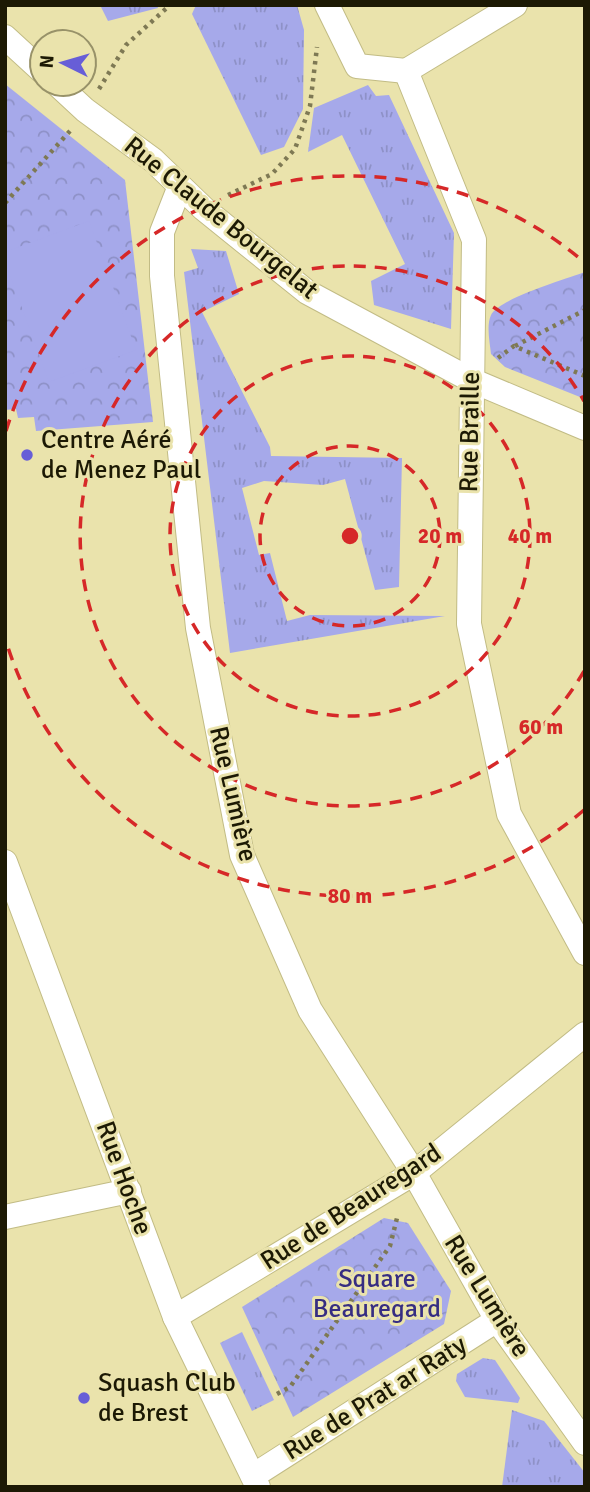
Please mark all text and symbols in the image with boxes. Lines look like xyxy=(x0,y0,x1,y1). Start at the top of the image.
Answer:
north arrow xyxy=(28,28,98,98)
text: N xyxy=(35,54,60,69)
street label: Rue Claude Bourgelat xyxy=(117,130,325,306)
street label: Rue Braille xyxy=(453,371,487,493)
place label: Centre Aéré de Menez Paul xyxy=(41,424,201,486)
marker: Centre Aéré de Menez Paul xyxy=(19,447,35,463)
text: 20 m xyxy=(418,523,462,549)
text: 40 m xyxy=(508,523,552,549)
centre of rings xyxy=(338,524,362,548)
text: 60 m xyxy=(519,714,563,740)
street label: Rue Lumière xyxy=(202,723,264,865)
text: 80 m xyxy=(328,883,372,909)
street label: Rue Hoche xyxy=(89,1117,159,1239)
street label: Rue de Beauregard xyxy=(255,1137,447,1277)
street label: Rue Lumière xyxy=(437,1229,537,1363)
park label: Square Beauregard xyxy=(313,1263,441,1325)
street label: Rue de Prat ar Raty xyxy=(277,1329,473,1467)
place label: Squash Club de Brest xyxy=(98,1367,236,1429)
marker: Squash Club de Brest xyxy=(76,1390,92,1406)

